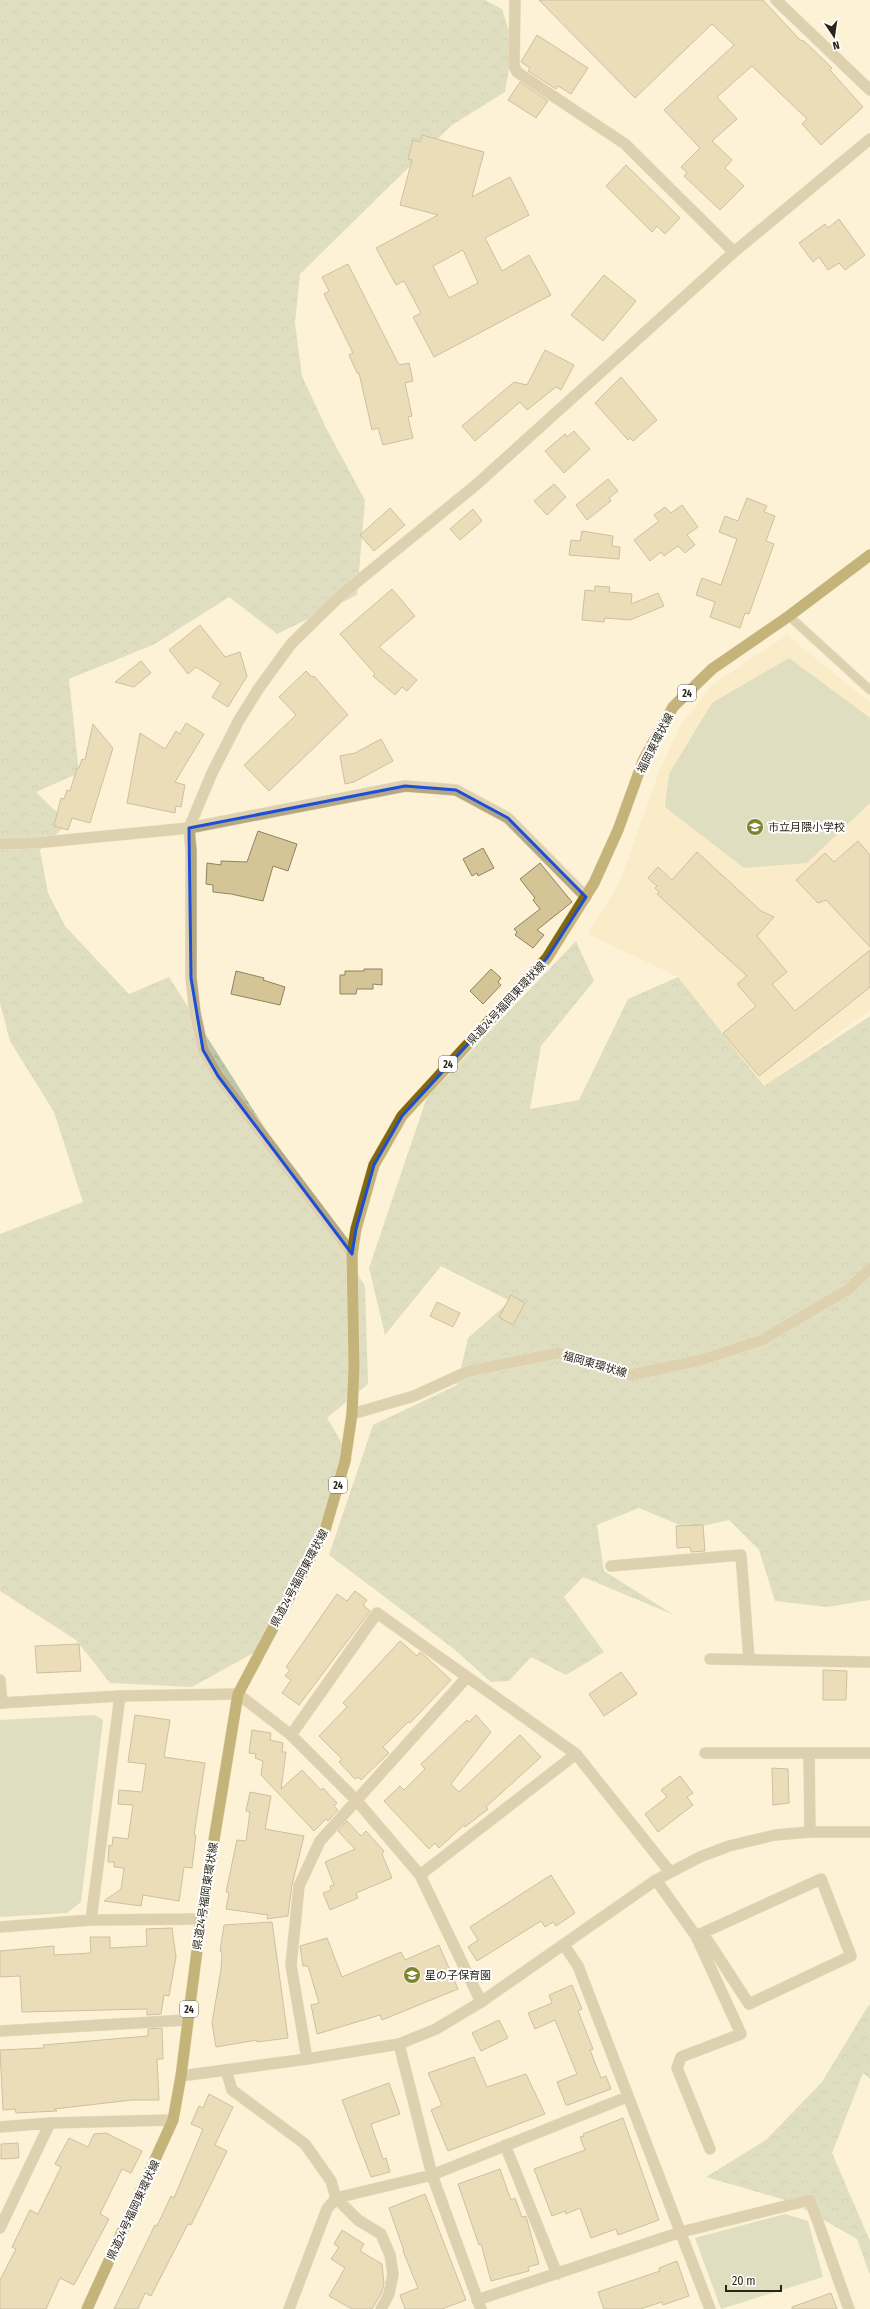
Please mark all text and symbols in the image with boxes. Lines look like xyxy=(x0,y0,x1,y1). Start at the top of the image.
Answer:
north arrow xyxy=(814,16,854,56)
text: N xyxy=(831,38,841,52)
road number: 24 xyxy=(678,685,696,701)
street label: 福岡東環状線 xyxy=(635,711,676,776)
school or university icon: 市立月隈小学校 xyxy=(745,817,765,837)
place label: 市立月隈小学校 xyxy=(768,821,845,834)
street label: 県道24号福岡東環状線 xyxy=(464,959,548,1048)
road number: 24 xyxy=(439,1056,457,1072)
street label: 福岡東環状線 xyxy=(561,1349,628,1380)
road number: 24 xyxy=(329,1477,347,1493)
street label: 県道24号福岡東環状線 xyxy=(268,1527,331,1629)
street label: 県道24号福岡東環状線 xyxy=(191,1841,220,1951)
school or university icon: 星の子保育園 xyxy=(402,1965,422,1985)
place label: 星の子保育園 xyxy=(425,1969,491,1982)
road number: 24 xyxy=(180,2001,198,2017)
street label: 県道24号福岡東環状線 xyxy=(105,2158,162,2262)
scale bar xyxy=(726,2267,781,2293)
text: 20 m xyxy=(732,2274,756,2288)

